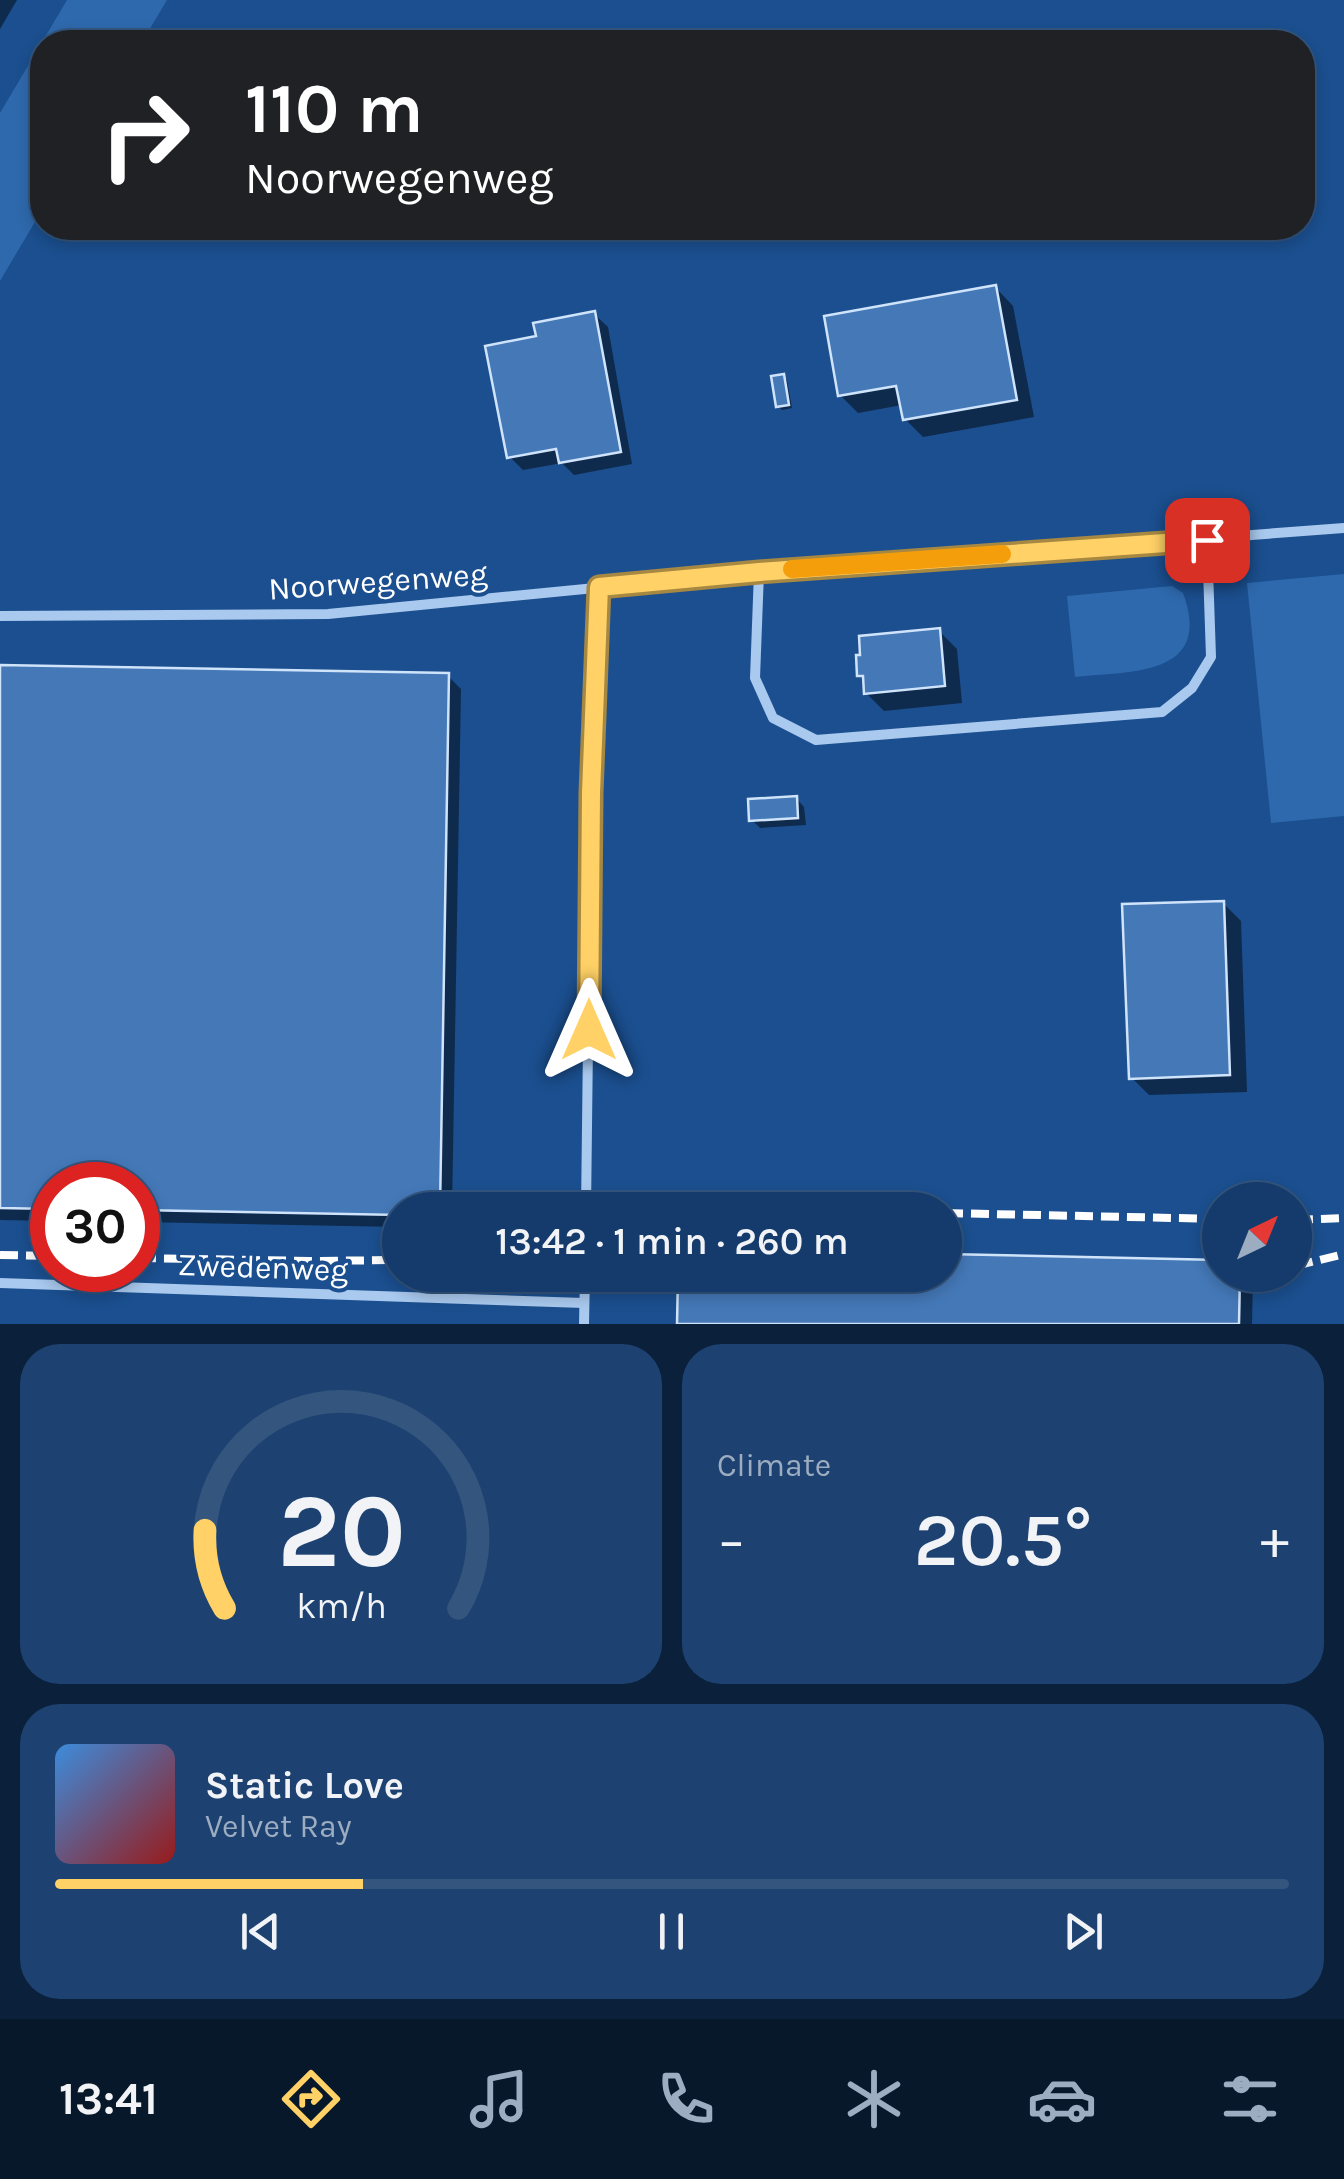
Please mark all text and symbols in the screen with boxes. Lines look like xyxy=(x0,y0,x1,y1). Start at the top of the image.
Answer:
text: 110 m xyxy=(245,68,423,150)
icon: right xyxy=(80,70,210,200)
text: Noorwegenweg xyxy=(245,152,554,204)
pin xyxy=(1165,498,1250,583)
icon: arrive xyxy=(1180,513,1235,568)
street label: Noorwegenweg xyxy=(267,555,489,608)
position arrow xyxy=(537,978,641,1082)
speed limit sign: 30 xyxy=(30,1162,160,1292)
north arrow xyxy=(1202,1182,1312,1292)
map controls xyxy=(1202,1182,1312,1292)
text: 13:42 · 1 min · 260 m xyxy=(495,1219,849,1264)
street label: Zwedenweg xyxy=(177,1246,349,1289)
text: Climate xyxy=(717,1447,831,1484)
text: 20 xyxy=(277,1471,405,1592)
text: 20.5° xyxy=(914,1496,1092,1584)
text: − xyxy=(717,1508,746,1572)
text: + xyxy=(1260,1508,1289,1572)
text: km/h xyxy=(296,1585,386,1627)
text: Static Love xyxy=(205,1763,404,1808)
text: Velvet Ray xyxy=(205,1808,352,1845)
icon: previous xyxy=(233,1904,288,1959)
icon: pause xyxy=(644,1904,699,1959)
icon: next xyxy=(1056,1904,1111,1959)
icon: directions xyxy=(276,2064,346,2134)
icon: music xyxy=(464,2064,534,2134)
icon: phone xyxy=(651,2064,721,2134)
icon: climate xyxy=(839,2064,909,2134)
icon: car xyxy=(1027,2064,1097,2134)
icon: filters xyxy=(1215,2064,1285,2134)
text: 13:41 xyxy=(59,2073,158,2125)

